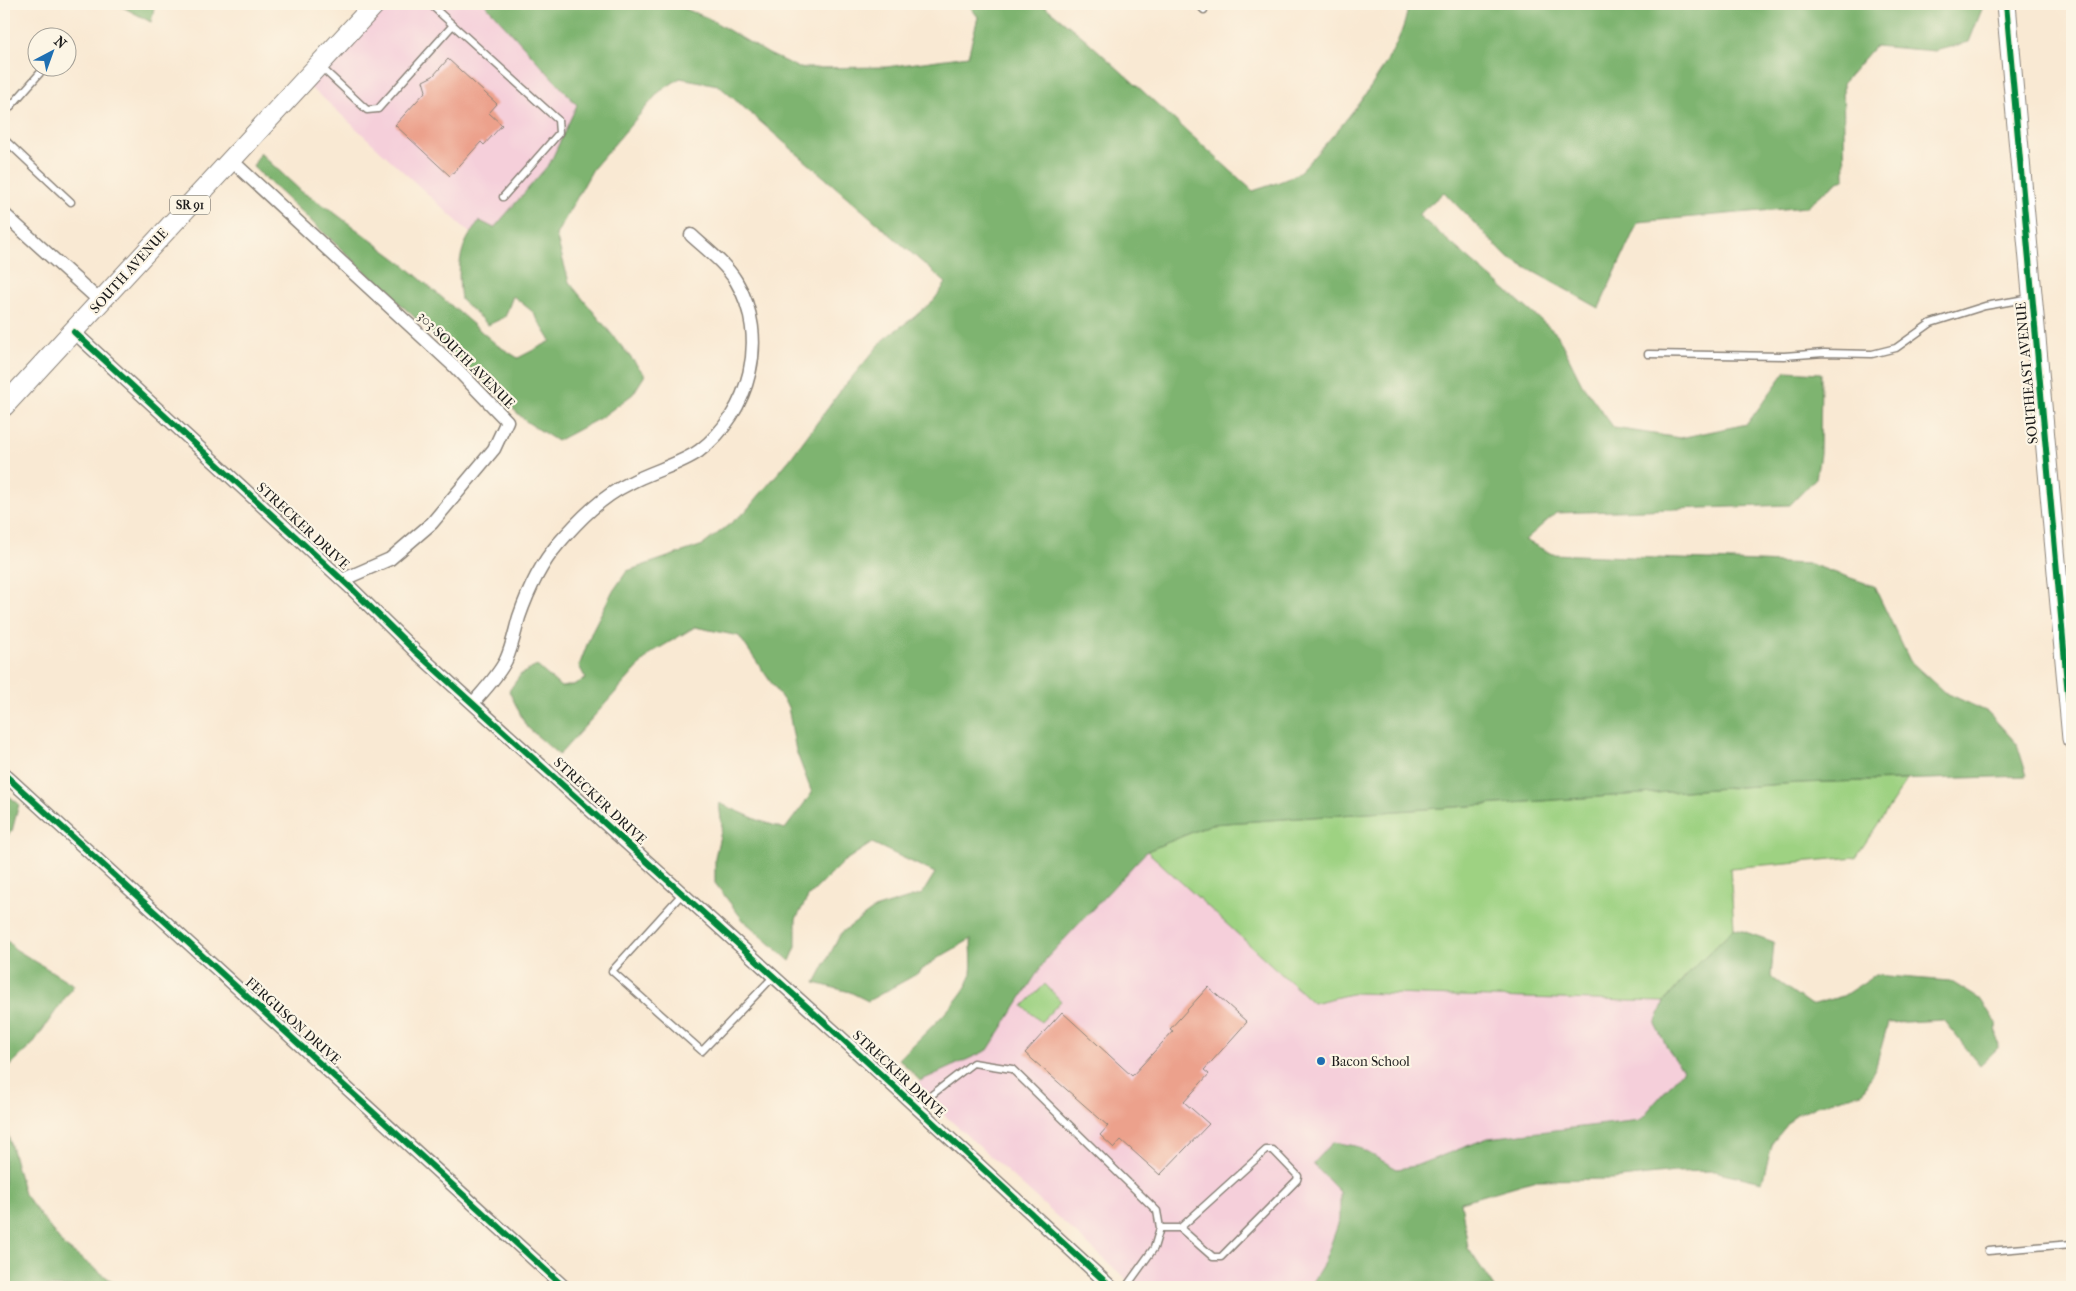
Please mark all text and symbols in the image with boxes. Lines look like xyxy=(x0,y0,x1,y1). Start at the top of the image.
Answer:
north arrow xyxy=(28,28,78,78)
text: N xyxy=(51,33,70,53)
road number: SR 91 xyxy=(170,196,210,214)
street label: SOUTH AVENUE xyxy=(86,225,172,317)
street label: SOUTHEAST AVENUE xyxy=(2012,301,2042,445)
street label: 303 SOUTH AVENUE xyxy=(414,308,518,412)
street label: STRECKER DRIVE xyxy=(253,479,353,574)
street label: STRECKER DRIVE xyxy=(550,754,650,849)
street label: FERGUSON DRIVE xyxy=(242,974,344,1068)
street label: STRECKER DRIVE xyxy=(849,1027,949,1122)
place label: Bacon School xyxy=(1331,1053,1410,1070)
marker: Bacon School xyxy=(1315,1055,1327,1067)

